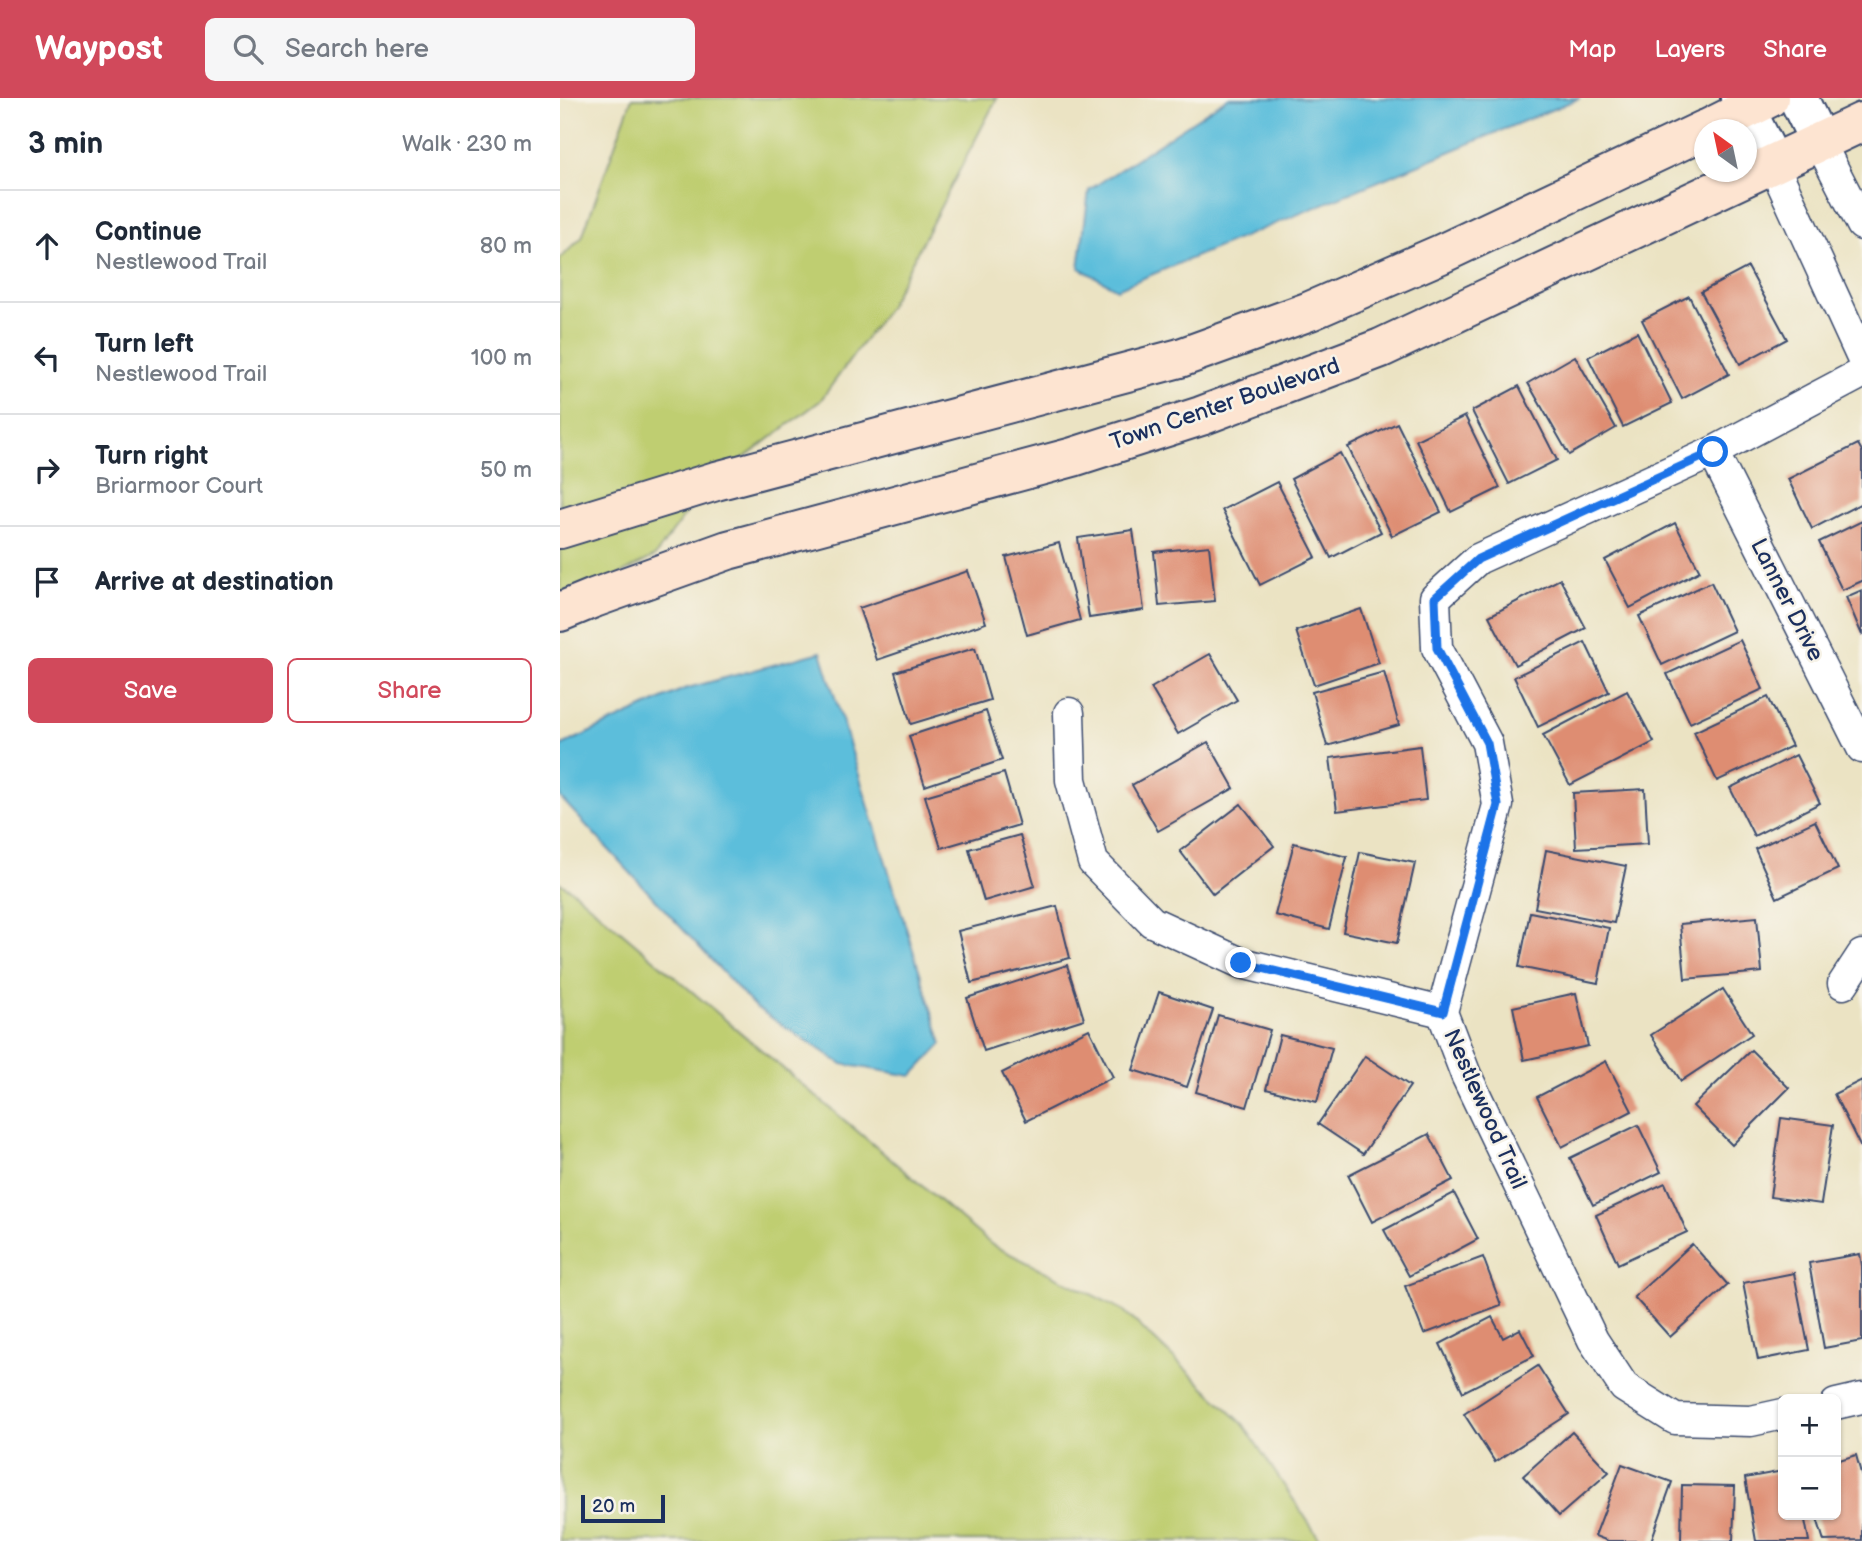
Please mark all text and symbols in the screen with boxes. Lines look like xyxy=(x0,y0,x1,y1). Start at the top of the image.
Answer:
search box xyxy=(205,18,695,81)
text: Waypost xyxy=(35,29,163,69)
icon: search xyxy=(229,30,267,68)
text: Search here xyxy=(285,34,429,65)
text: Map xyxy=(1568,35,1616,64)
text: Layers xyxy=(1654,35,1725,64)
text: Share xyxy=(1763,35,1827,64)
north arrow xyxy=(1694,119,1757,182)
text: 3 min xyxy=(28,126,103,162)
text: Walk · 230 m xyxy=(402,130,532,158)
text: Continue xyxy=(95,217,202,248)
icon: ahead xyxy=(28,227,66,265)
text: 80 m xyxy=(480,232,532,260)
text: Nestlewood Trail xyxy=(95,248,267,276)
text: Turn left xyxy=(95,329,194,360)
icon: left xyxy=(28,339,66,377)
text: 100 m xyxy=(471,344,532,372)
street label: Town Center Boulevard xyxy=(1106,352,1344,456)
text: Nestlewood Trail xyxy=(95,360,267,388)
route start xyxy=(1697,436,1728,467)
text: Turn right xyxy=(95,441,208,472)
icon: right xyxy=(28,451,66,489)
text: 50 m xyxy=(480,456,532,484)
text: Briarmoor Court xyxy=(95,472,263,500)
street label: Lanner Drive xyxy=(1744,534,1830,666)
icon: arrive xyxy=(28,563,66,601)
text: Arrive at destination xyxy=(95,567,334,598)
button: Save xyxy=(28,658,273,723)
button: Share xyxy=(287,658,532,723)
route end xyxy=(1225,947,1256,978)
street label: Nestlewood Trail xyxy=(1437,1025,1533,1193)
map controls xyxy=(1778,1394,1841,1520)
button: + xyxy=(1778,1394,1841,1457)
button: − xyxy=(1778,1457,1841,1520)
scale bar xyxy=(581,1492,665,1524)
text: 20 m xyxy=(592,1495,635,1518)

